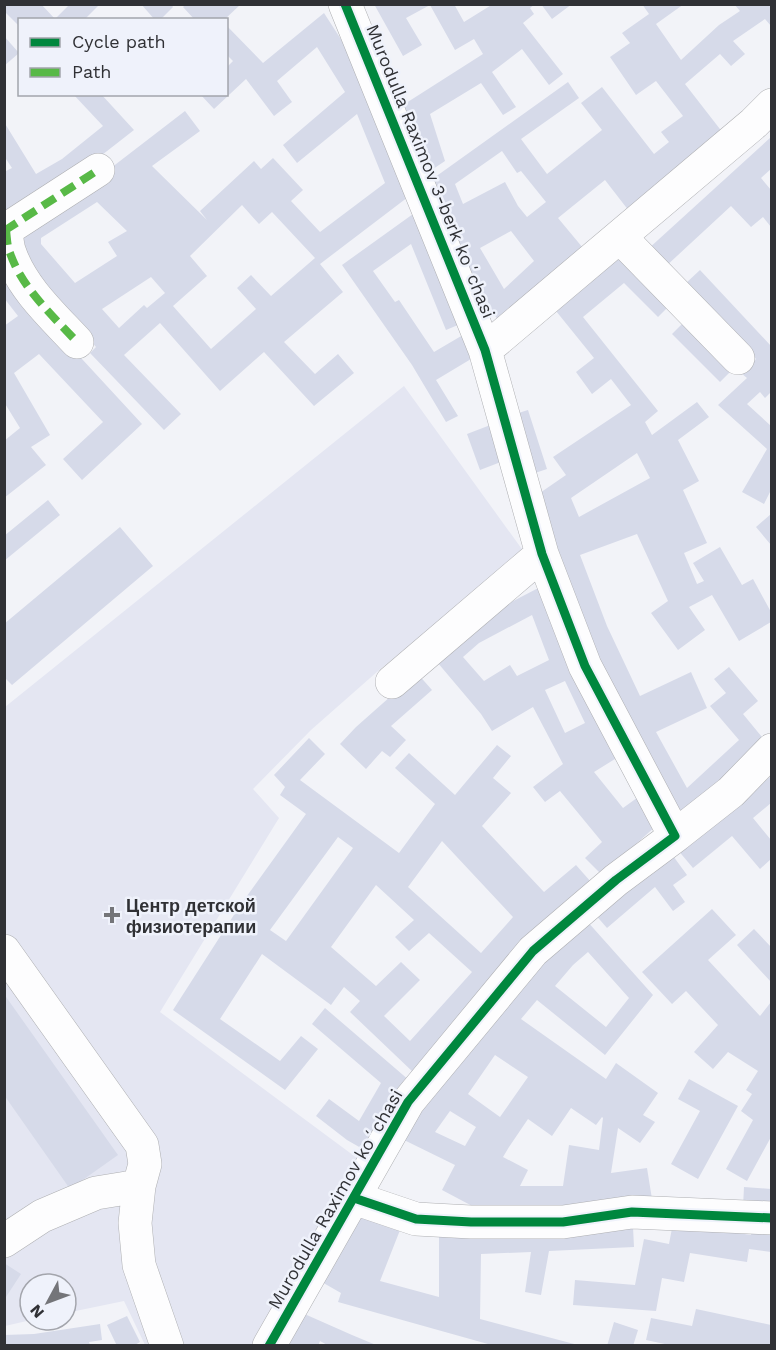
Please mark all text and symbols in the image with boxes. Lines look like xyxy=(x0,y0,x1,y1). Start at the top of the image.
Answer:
legend xyxy=(18,18,228,96)
street label: Murodulla Raximov 3-berk koʻchasi xyxy=(362,21,500,321)
text: Cycle path xyxy=(72,31,166,52)
text: Path xyxy=(72,61,112,82)
place label: Центр детской физиотерапии xyxy=(126,895,256,937)
marker: Центр детской физиотерапии xyxy=(103,906,121,924)
street label: Murodulla Raximov koʻchasi xyxy=(263,1085,407,1313)
north arrow xyxy=(18,1272,78,1332)
text: N xyxy=(26,1301,48,1322)

